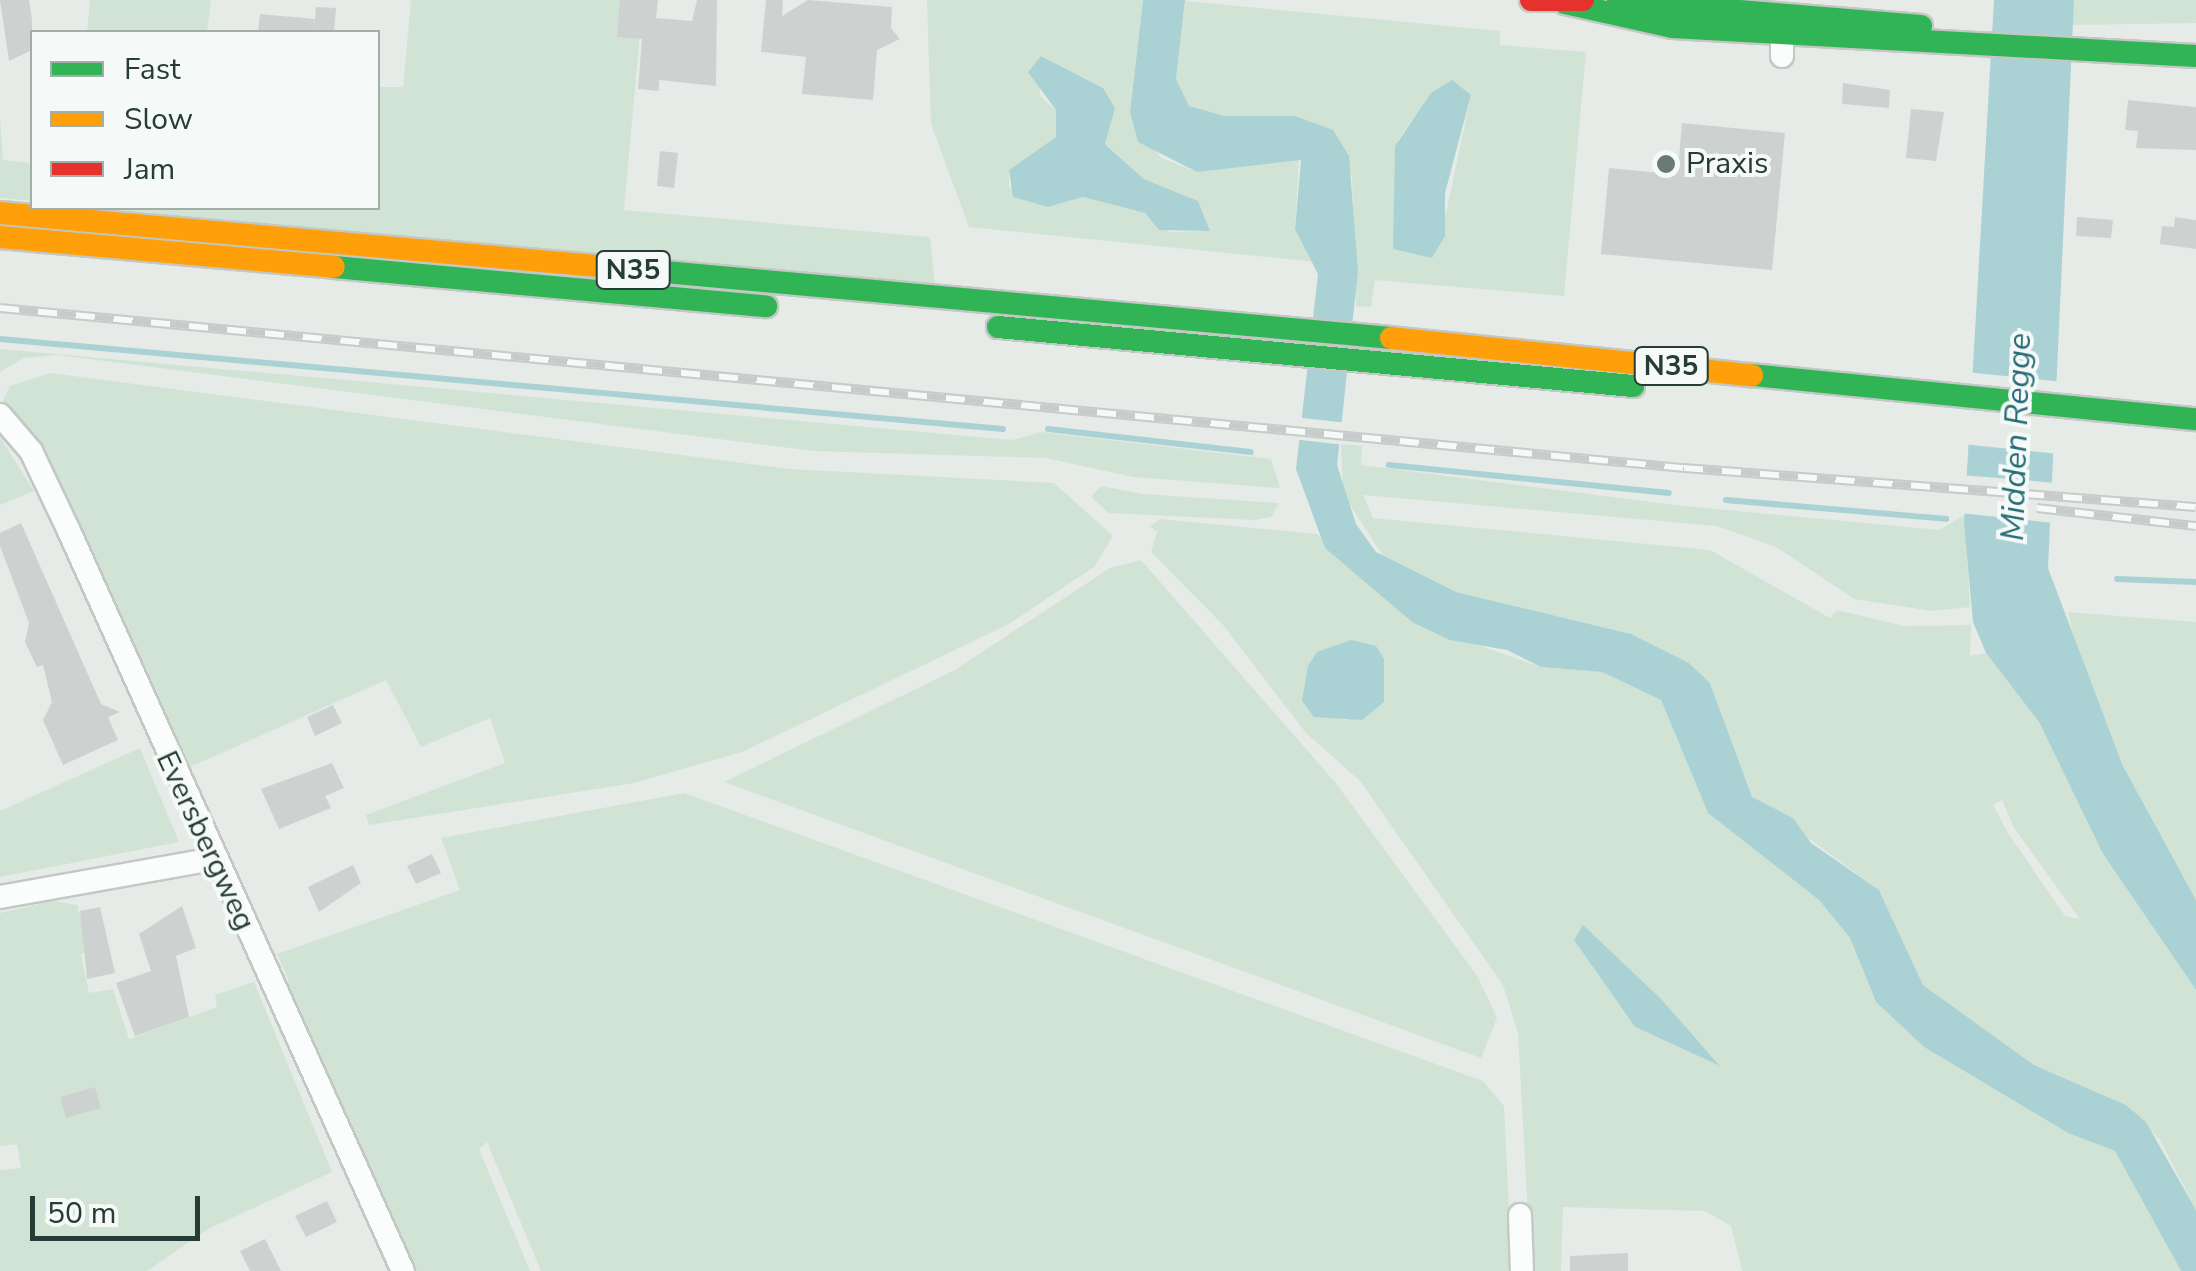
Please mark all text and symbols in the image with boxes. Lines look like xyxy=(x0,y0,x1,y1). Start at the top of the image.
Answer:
legend xyxy=(30,30,380,210)
text: Fast xyxy=(124,49,181,90)
text: Slow xyxy=(124,99,193,140)
place label: Praxis xyxy=(1686,146,1768,182)
text: Jam xyxy=(124,149,175,190)
marker: Praxis xyxy=(1655,153,1677,175)
road number: N35 xyxy=(596,247,670,293)
water label: Midden Regge xyxy=(1994,332,2040,542)
road number: N35 xyxy=(1634,343,1708,389)
street label: Eversbergweg xyxy=(148,746,262,936)
scale bar xyxy=(35,1176,205,1238)
text: 50 m xyxy=(47,1193,116,1234)

